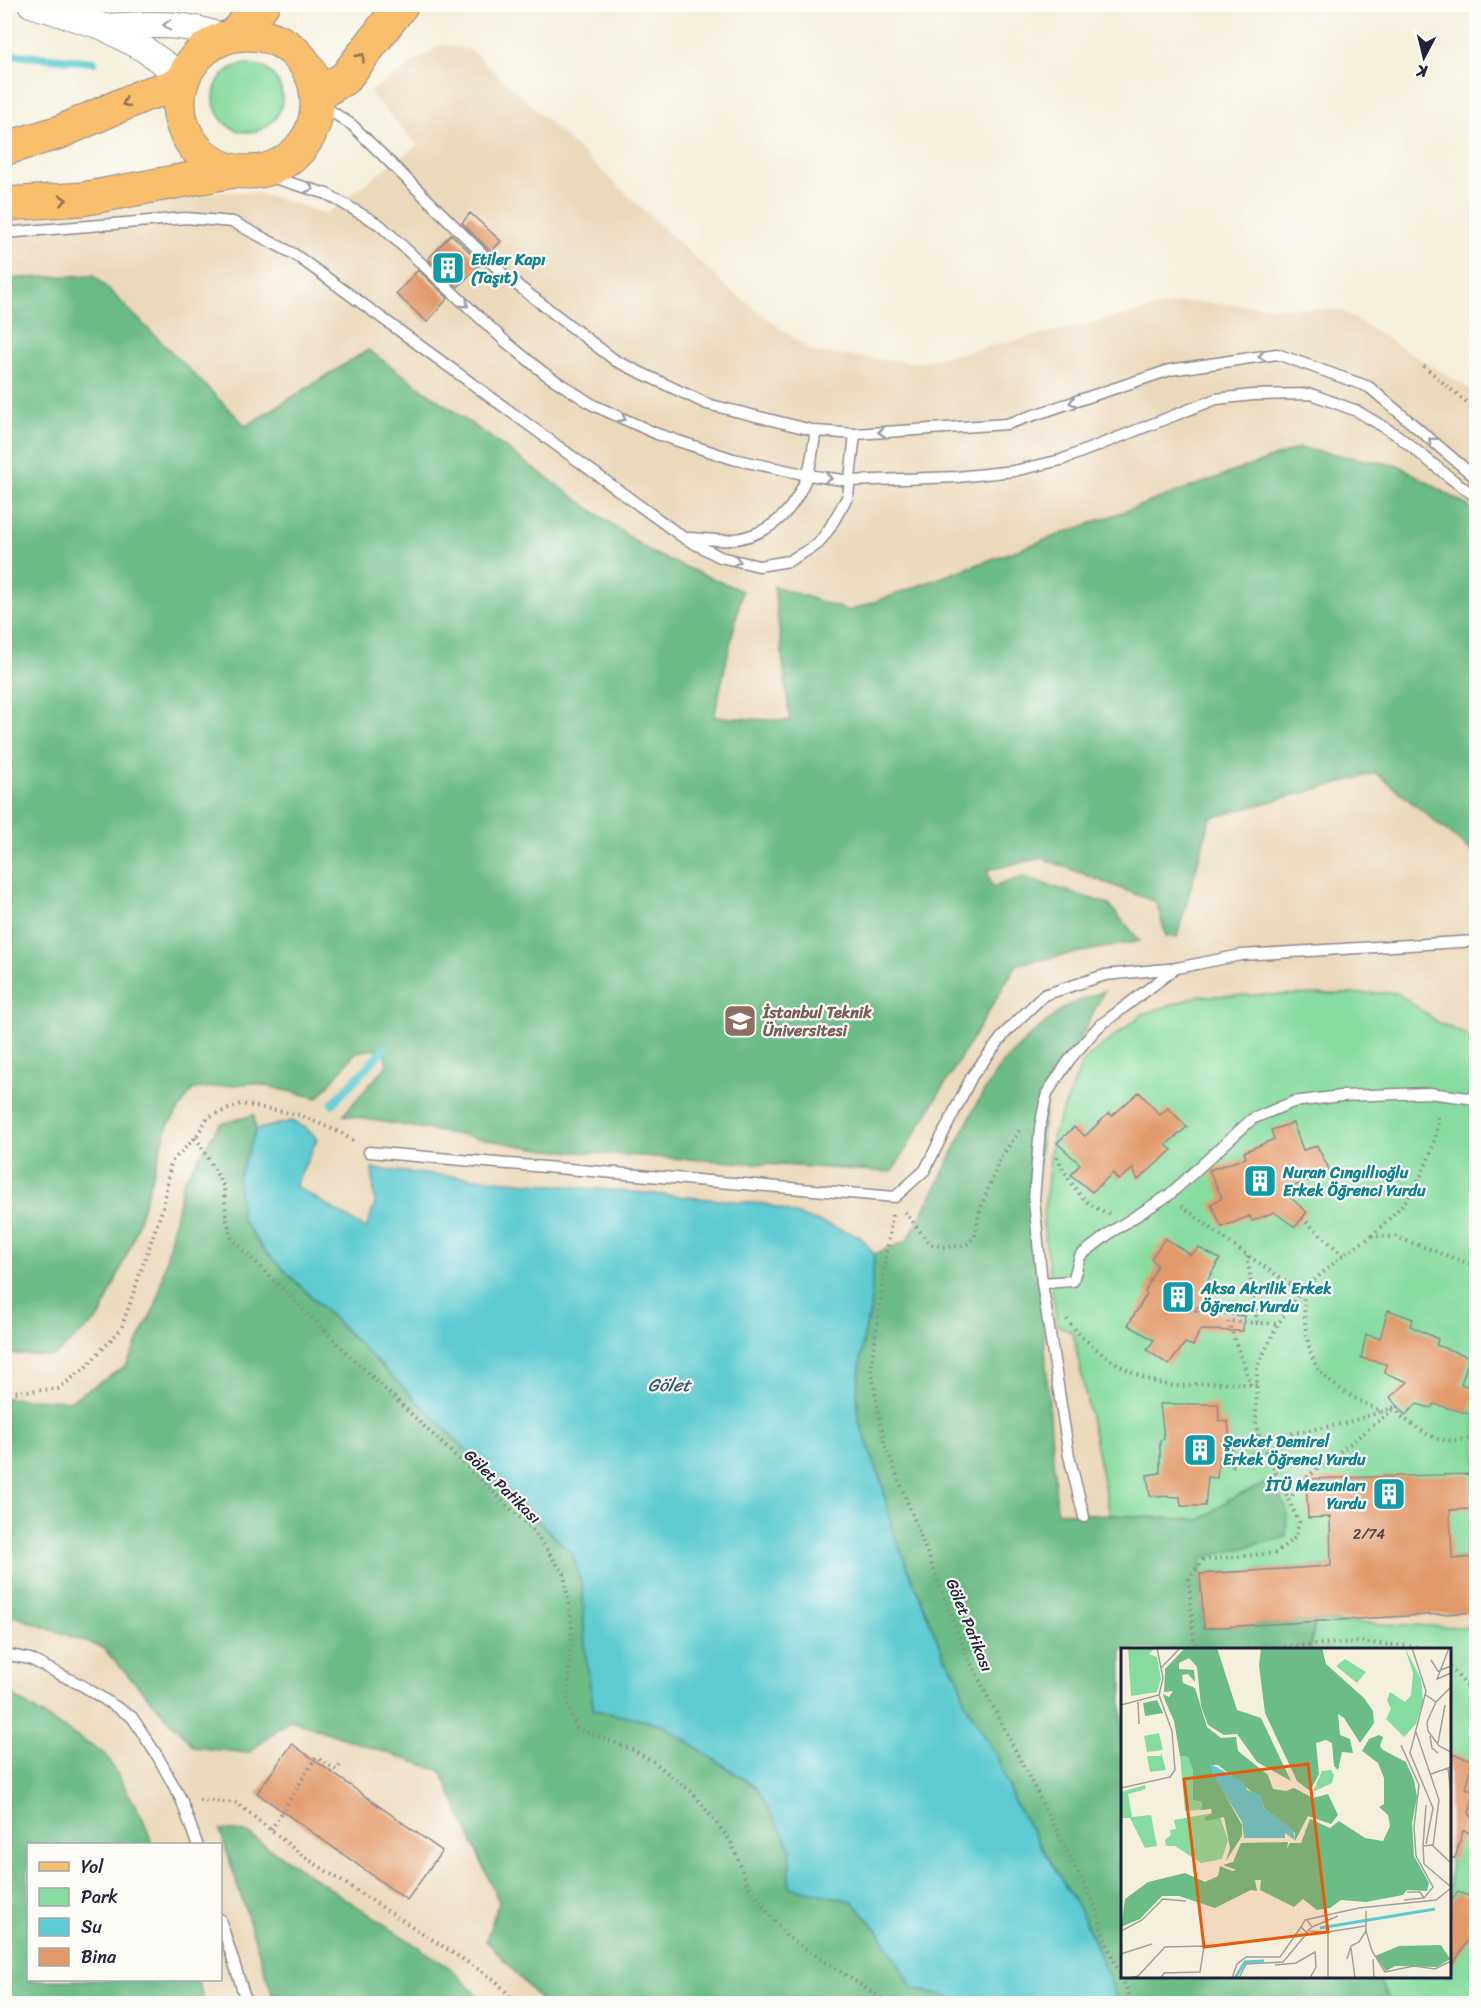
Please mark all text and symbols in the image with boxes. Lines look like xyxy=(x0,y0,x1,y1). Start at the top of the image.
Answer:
one-way arrow xyxy=(162,19,171,32)
north arrow xyxy=(1394,27,1454,87)
one-way arrow xyxy=(353,53,364,64)
text: K xyxy=(1414,56,1430,86)
one-way arrow xyxy=(121,95,132,107)
one-way arrow xyxy=(304,181,315,193)
one-way arrow xyxy=(58,194,67,207)
place label: Etiler Kapı (Taşıt) xyxy=(471,245,546,292)
building icon: Etiler Kapı (Taşıt) xyxy=(430,250,466,286)
one-way arrow xyxy=(458,297,469,308)
one-way arrow xyxy=(1258,350,1267,362)
one-way arrow xyxy=(1068,395,1079,407)
one-way arrow xyxy=(615,411,626,423)
one-way arrow xyxy=(878,425,887,438)
one-way arrow xyxy=(1428,437,1439,448)
one-way arrow xyxy=(823,471,833,484)
one-way arrow xyxy=(732,554,742,567)
place label: İstanbul Teknik Üniversitesi xyxy=(762,998,872,1045)
school or university icon: İstanbul Teknik Üniversitesi xyxy=(722,1003,758,1039)
place label: Nuran Cıngıllıoğlu Erkek Öğrenci Yurdu xyxy=(1282,1158,1426,1205)
building icon: Nuran Cıngıllıoğlu Erkek Öğrenci Yurdu xyxy=(1242,1163,1278,1199)
place label: Aksa Akrilik Erkek Öğrenci Yurdu xyxy=(1200,1274,1332,1321)
building icon: Aksa Akrilik Erkek Öğrenci Yurdu xyxy=(1160,1279,1196,1315)
water label: Gölet xyxy=(648,1369,692,1401)
place label: Şevket Demirel Erkek Öğrenci Yurdu xyxy=(1222,1427,1366,1474)
building icon: Şevket Demirel Erkek Öğrenci Yurdu xyxy=(1182,1432,1218,1468)
street label: Gölet Patikası xyxy=(457,1442,548,1531)
place label: İTÜ Mezunları Yurdu xyxy=(1265,1471,1367,1518)
building icon: İTÜ Mezunları Yurdu xyxy=(1371,1476,1407,1512)
house number: 2/74 xyxy=(1353,1522,1385,1547)
street label: Gölet Patikası xyxy=(938,1574,1001,1676)
inset map xyxy=(1121,1648,1451,1978)
legend xyxy=(27,1843,222,1981)
text: Yol xyxy=(81,1851,104,1883)
text: Park xyxy=(81,1881,118,1913)
text: Su xyxy=(81,1911,102,1943)
text: Bina xyxy=(81,1941,117,1973)

